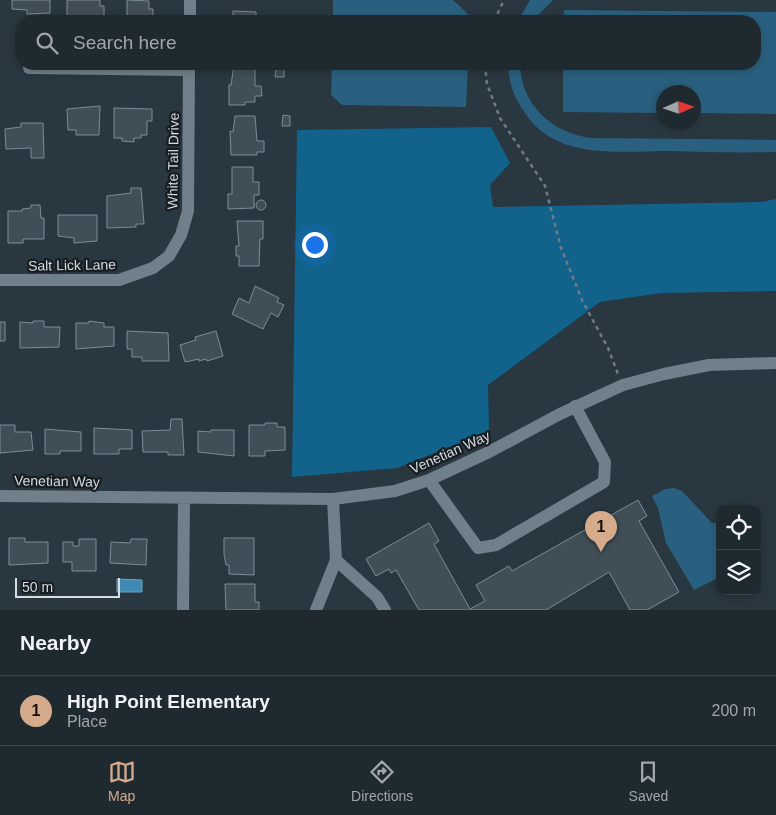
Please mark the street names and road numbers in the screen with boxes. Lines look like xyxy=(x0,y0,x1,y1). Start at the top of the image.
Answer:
street label: White Tail Drive xyxy=(164,112,182,210)
street label: Salt Lick Lane xyxy=(28,256,116,274)
street label: Venetian Way xyxy=(408,427,492,477)
street label: Venetian Way xyxy=(14,472,100,490)

